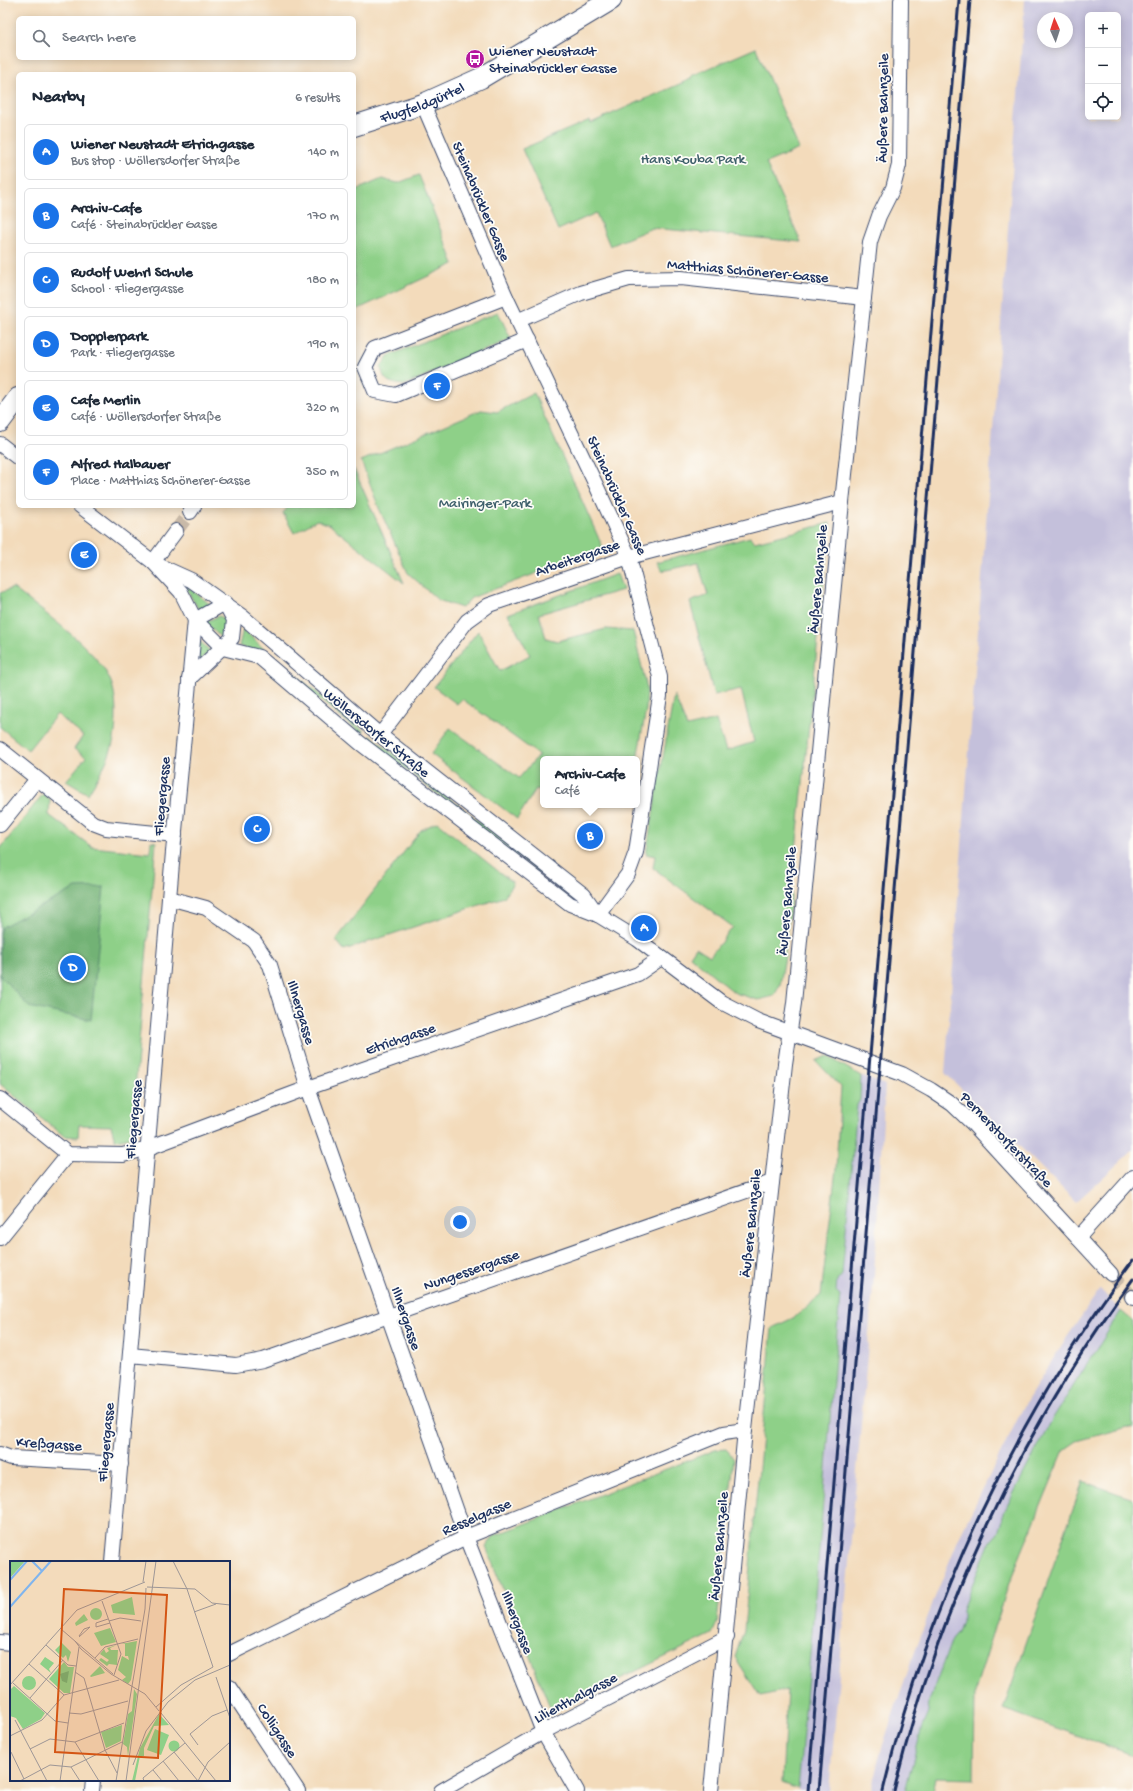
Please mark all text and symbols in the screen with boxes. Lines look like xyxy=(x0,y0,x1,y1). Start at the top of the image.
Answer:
north arrow xyxy=(1037,12,1073,48)
map controls xyxy=(1085,12,1121,120)
button: + xyxy=(1085,12,1121,48)
search box xyxy=(16,16,356,60)
icon: search xyxy=(30,27,52,49)
text: Search here xyxy=(62,29,136,47)
place label: Wiener Neustadt Steinabrückler Gasse xyxy=(489,43,617,78)
bus stop icon: Wiener Neustadt Steinabrückler Gasse xyxy=(464,48,486,70)
button: − xyxy=(1085,48,1121,84)
street label: Äußere Bahnzeile xyxy=(874,53,894,163)
street label: Flugfeldgürtel xyxy=(377,80,468,128)
button: locate xyxy=(1085,84,1121,120)
text: Nearby xyxy=(32,88,85,108)
text: 6 results xyxy=(295,91,340,106)
text: Wiener Neustadt Etrichgasse xyxy=(71,136,254,154)
street label: Steinabrückler Gasse xyxy=(447,139,514,264)
text: A xyxy=(42,145,50,160)
text: 140 m xyxy=(308,145,339,160)
park label: Hans Kouba Park xyxy=(641,151,747,169)
text: Bus stop · Wöllersdorfer Straße xyxy=(71,154,240,169)
text: Archiv-Cafe xyxy=(71,200,142,218)
text: B xyxy=(43,209,49,224)
text: 170 m xyxy=(307,209,339,224)
text: Café · Steinabrückler Gasse xyxy=(71,218,217,233)
street label: Matthias Schönerer-Gasse xyxy=(666,256,830,288)
text: Rudolf Wehrl Schule xyxy=(71,264,193,282)
text: C xyxy=(42,273,50,288)
text: 180 m xyxy=(307,273,339,288)
text: School · Fliegergasse xyxy=(71,282,184,297)
text: Dopplerpark xyxy=(71,328,147,346)
text: D xyxy=(42,337,50,352)
text: 190 m xyxy=(308,337,339,352)
text: Park · Fliegergasse xyxy=(71,346,175,361)
pin: F xyxy=(424,371,450,401)
text: Cafe Merlin xyxy=(71,392,141,410)
text: E xyxy=(42,401,50,416)
text: 320 m xyxy=(306,401,339,416)
text: Café · Wöllersdorfer Straße xyxy=(71,410,221,425)
street label: Steinabrückler Gasse xyxy=(582,434,651,558)
text: Alfred Halbauer xyxy=(71,456,170,474)
text: F xyxy=(43,465,49,480)
text: 350 m xyxy=(306,465,339,480)
text: Place · Matthias Schönerer-Gasse xyxy=(71,474,250,489)
park label: Mairinger-Park xyxy=(439,495,533,513)
street label: Äußere Bahnzeile xyxy=(805,524,833,634)
street label: Arbeitergasse xyxy=(533,536,622,582)
pin: E xyxy=(71,540,97,570)
street label: Wöllersdorfer Straße xyxy=(319,685,433,782)
street label: Fliegergasse xyxy=(150,756,175,837)
popup xyxy=(540,756,640,808)
text: Archiv-Cafe xyxy=(555,766,625,784)
text: Café xyxy=(555,784,580,799)
pin: C xyxy=(244,814,270,844)
pin: B xyxy=(577,821,603,851)
street label: Äußere Bahnzeile xyxy=(774,846,802,956)
pin: A xyxy=(631,913,657,943)
pin: D xyxy=(60,953,86,983)
street label: Illnergasse xyxy=(282,978,318,1047)
street label: Etrichgasse xyxy=(363,1019,438,1060)
street label: Fliegergasse xyxy=(122,1079,147,1160)
street label: Pernerstorferstraße xyxy=(955,1088,1056,1192)
street label: Äußere Bahnzeile xyxy=(737,1168,767,1278)
your location xyxy=(450,1212,470,1232)
street label: Nungessergasse xyxy=(421,1246,522,1296)
street label: Illnergasse xyxy=(386,1284,424,1353)
street label: Fliegergasse xyxy=(94,1402,119,1483)
street label: Kreßgasse xyxy=(15,1434,83,1456)
street label: Äußere Bahnzeile xyxy=(706,1491,734,1601)
street label: Resselgasse xyxy=(440,1495,514,1540)
inset map xyxy=(10,1561,230,1781)
street label: Illnergasse xyxy=(496,1589,536,1657)
street label: Lilienthalgasse xyxy=(531,1669,621,1728)
street label: Colligasse xyxy=(252,1700,301,1762)

